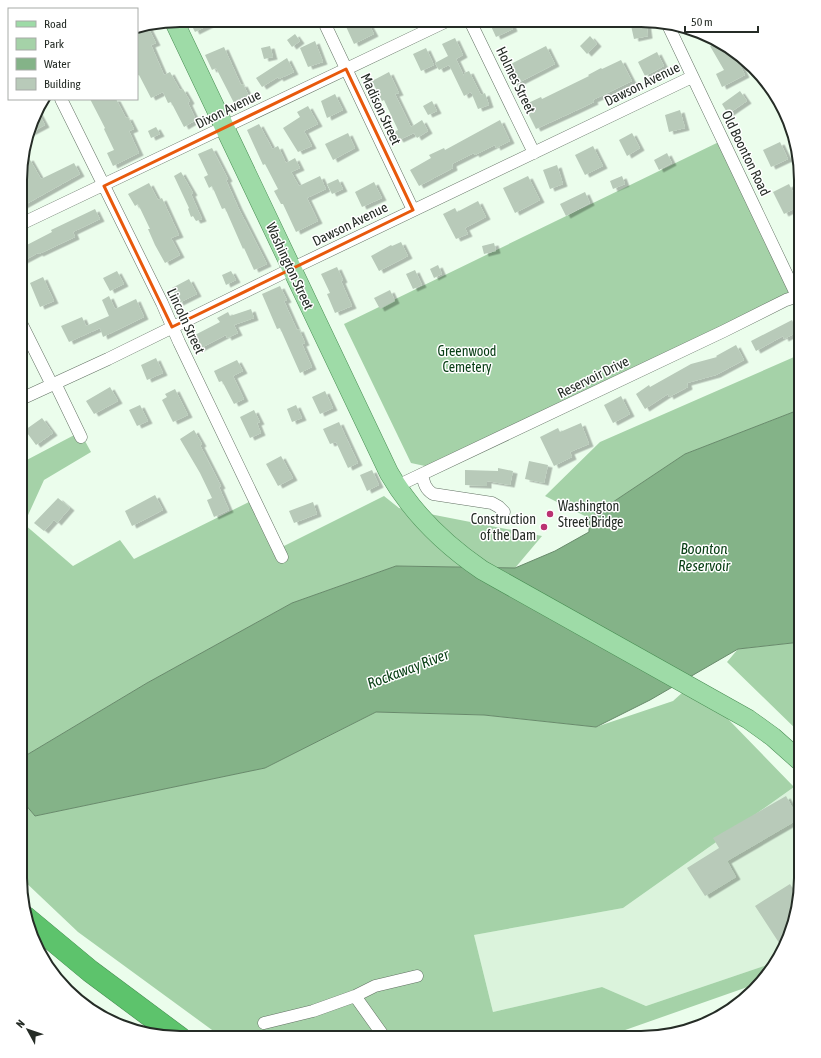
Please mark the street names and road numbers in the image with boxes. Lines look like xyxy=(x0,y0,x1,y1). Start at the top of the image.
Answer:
street label: Holmes Street xyxy=(493,44,539,116)
street label: Dawson Avenue xyxy=(602,59,682,109)
street label: Madison Street xyxy=(358,71,404,147)
street label: Dixon Avenue xyxy=(193,86,263,132)
street label: Old Boonton Road xyxy=(718,108,774,198)
street label: Dawson Avenue xyxy=(310,199,390,249)
street label: Washington Street xyxy=(263,220,317,312)
street label: Lincoln Street xyxy=(164,286,208,356)
street label: Reservoir Drive xyxy=(555,353,631,401)

